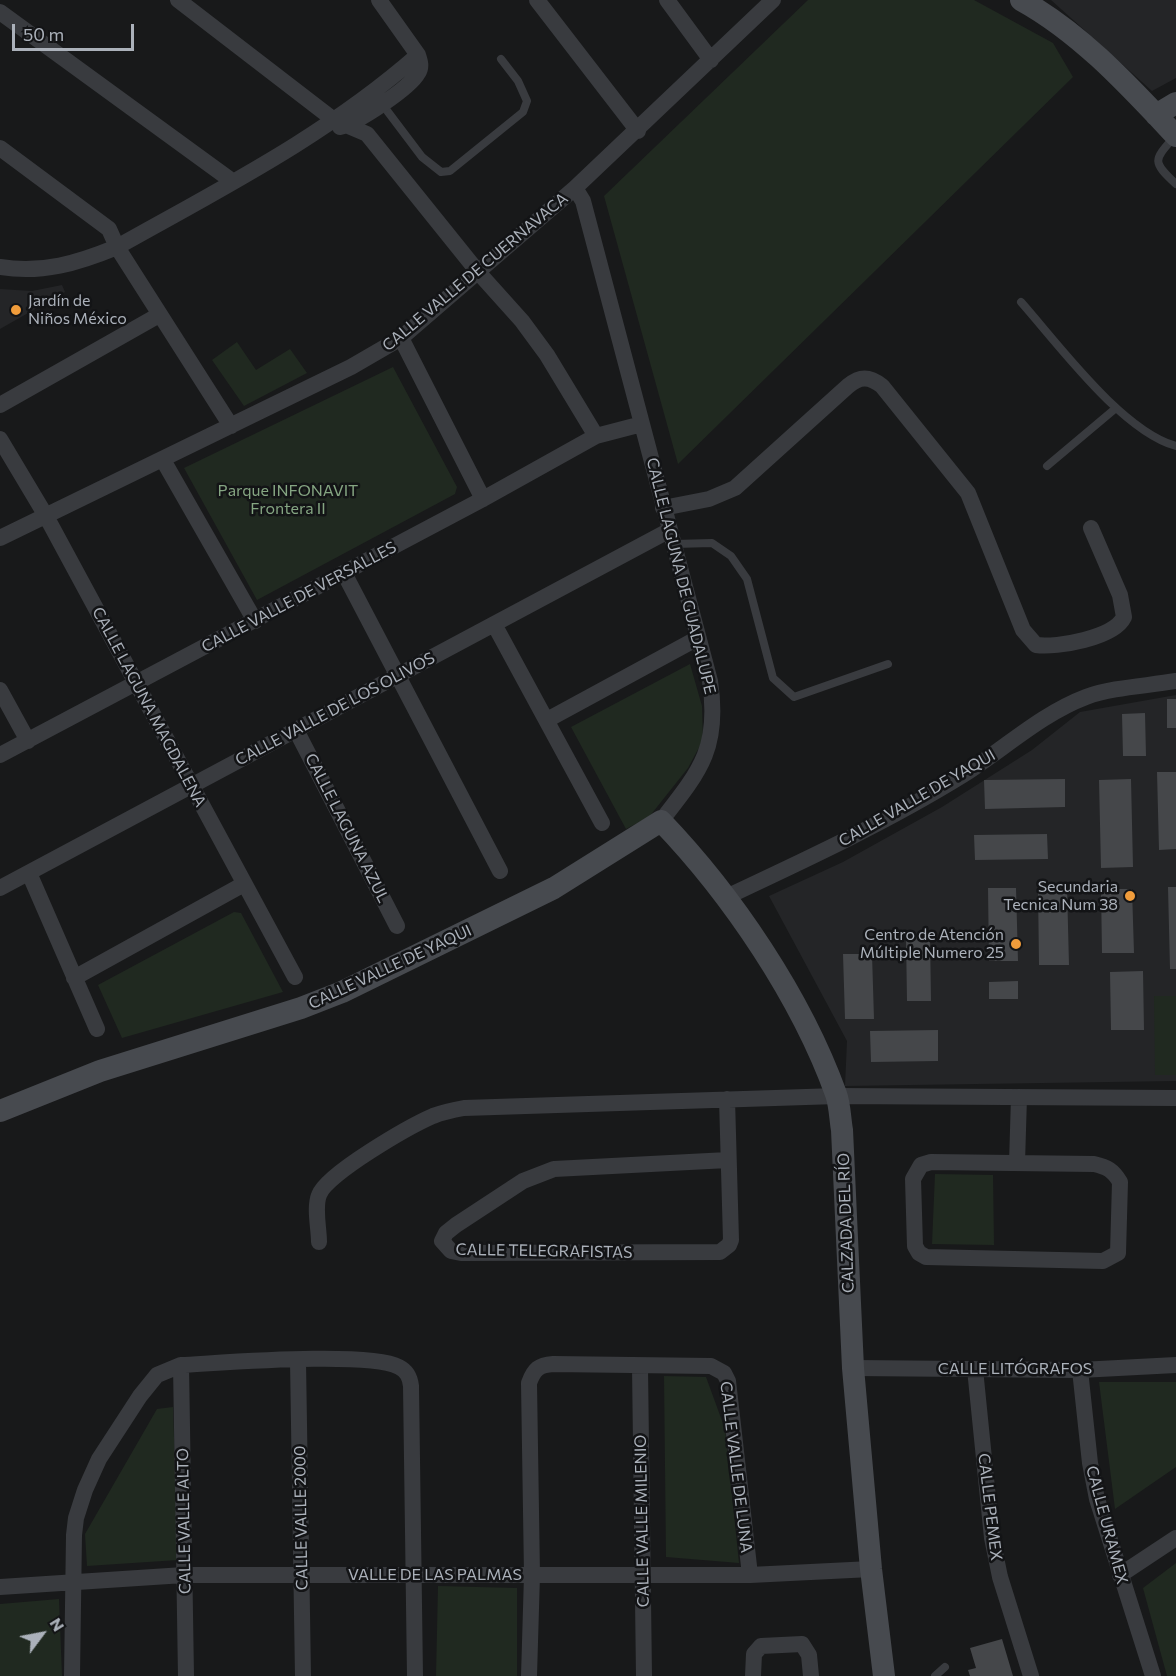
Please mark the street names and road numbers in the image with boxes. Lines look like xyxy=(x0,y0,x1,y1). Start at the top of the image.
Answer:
street label: CALLE VALLE DE CUERNAVACA xyxy=(378,189,572,355)
street label: CALLE LAGUNA DE GUADALUPE xyxy=(642,456,720,696)
street label: CALLE VALLE DE VERSALLES xyxy=(198,537,400,657)
street label: CALLE LAGUNA MAGDALENA xyxy=(88,604,210,810)
street label: CALLE VALLE DE LOS OLIVOS xyxy=(232,648,438,770)
street label: CALLE VALLE DE YAQUI xyxy=(835,745,999,851)
street label: CALLE LAGUNA AZUL xyxy=(301,750,393,906)
street label: CALLE VALLE DE YAQUI xyxy=(305,921,475,1013)
street label: CALZADA DEL RÍO xyxy=(834,1153,858,1293)
street label: CALLE TELEGRAFISTAS xyxy=(455,1240,633,1262)
street label: CALLE LITÓGRAFOS xyxy=(938,1359,1092,1379)
street label: CALLE VALLE DE LUNA xyxy=(716,1380,756,1554)
street label: CALLE VALLE MILENIO xyxy=(631,1435,653,1607)
street label: CALLE VALLE 2000 xyxy=(290,1445,312,1591)
street label: CALLE VALLE ALTO xyxy=(173,1448,195,1594)
street label: CALLE PEMEX xyxy=(974,1452,1006,1562)
street label: CALLE URAMEX xyxy=(1082,1464,1132,1586)
street label: VALLE DE LAS PALMAS xyxy=(348,1565,522,1585)

